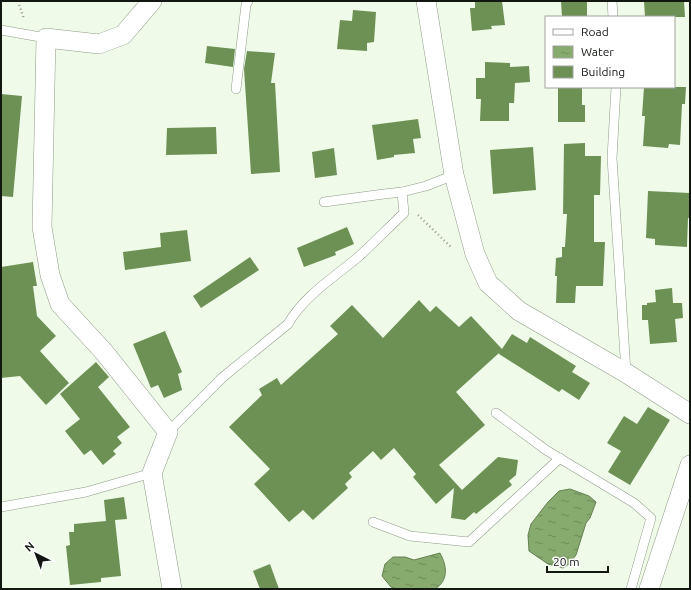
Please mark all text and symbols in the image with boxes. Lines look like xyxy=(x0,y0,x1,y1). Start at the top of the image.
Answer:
legend xyxy=(545,16,675,88)
text: Road xyxy=(581,25,609,38)
text: Water xyxy=(581,45,614,58)
text: Building xyxy=(581,65,625,78)
north arrow xyxy=(16,534,56,574)
text: N xyxy=(22,539,36,554)
scale bar xyxy=(547,548,608,574)
text: 20 m xyxy=(553,555,580,568)

